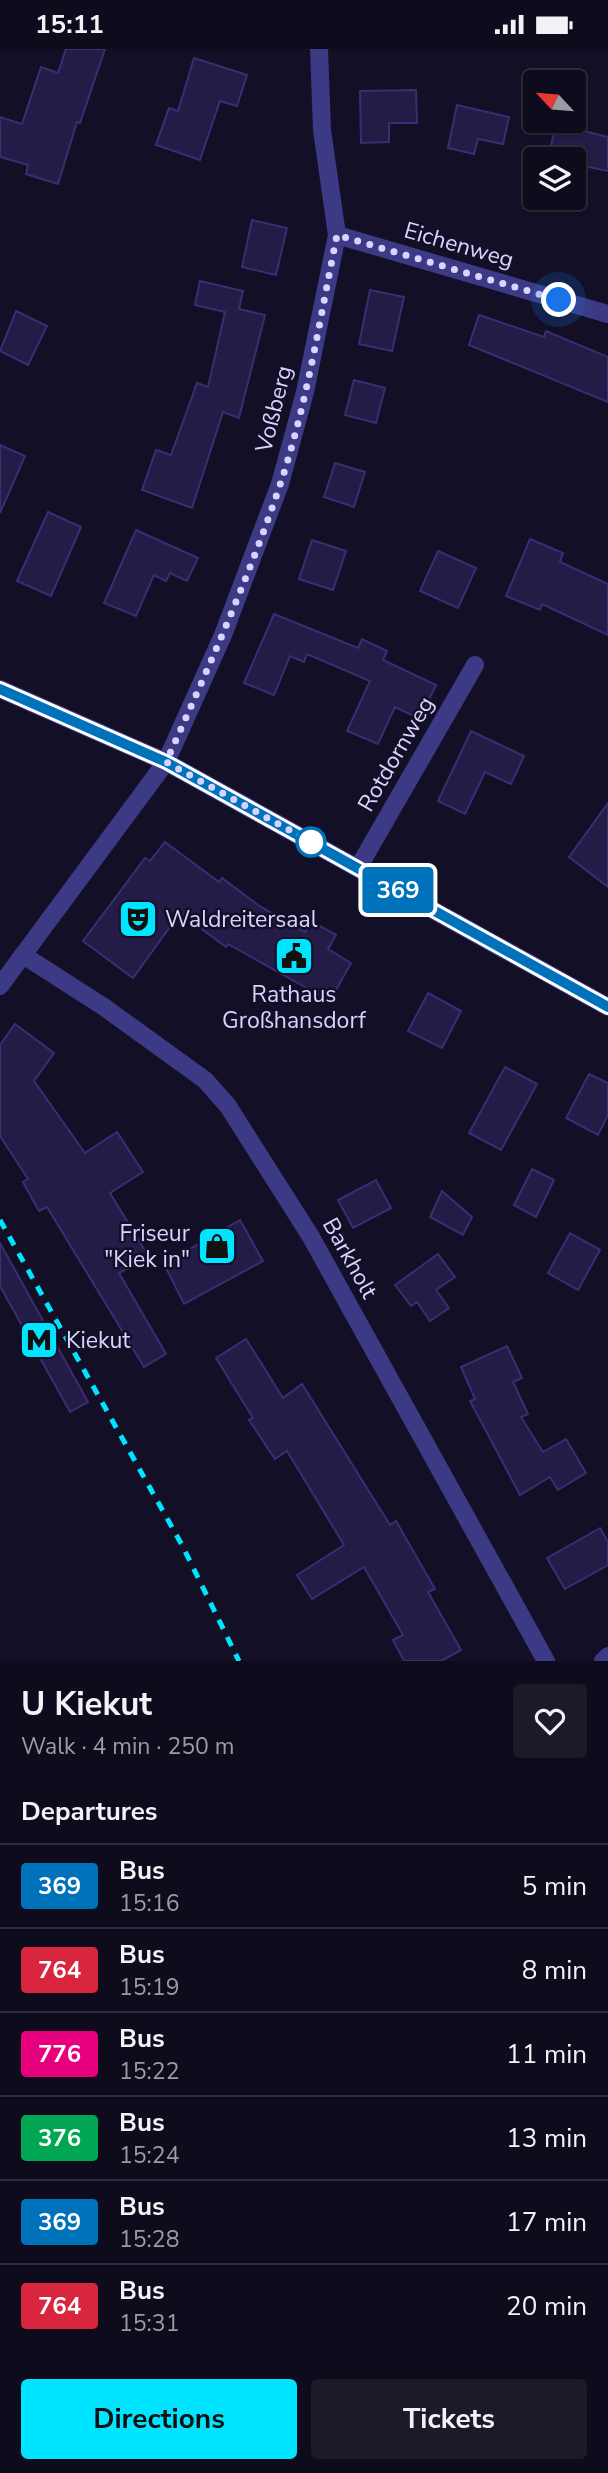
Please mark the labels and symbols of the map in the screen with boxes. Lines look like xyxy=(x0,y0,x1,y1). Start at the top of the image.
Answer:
north arrow xyxy=(523,70,586,133)
street label: Eichenweg xyxy=(401,215,517,275)
your location xyxy=(541,282,576,317)
street label: Voßberg xyxy=(248,362,300,457)
street label: Rotdornweg xyxy=(351,691,441,817)
unlabelled marker xyxy=(296,827,326,857)
line badge: 369 xyxy=(358,867,438,913)
theatre icon: Waldreitersaal xyxy=(117,898,159,940)
place label: Waldreitersaal xyxy=(165,904,318,935)
public building icon: Rathaus Großhansdorf xyxy=(273,935,315,977)
place label: Rathaus Großhansdorf xyxy=(222,979,366,1036)
street label: Barkholt xyxy=(315,1212,385,1305)
place label: Friseur "Kiek in" xyxy=(104,1218,191,1275)
shop icon: Friseur "Kiek in" xyxy=(196,1225,238,1267)
metro station icon: Kiekut xyxy=(18,1319,60,1361)
place label: Kiekut xyxy=(66,1325,131,1356)

